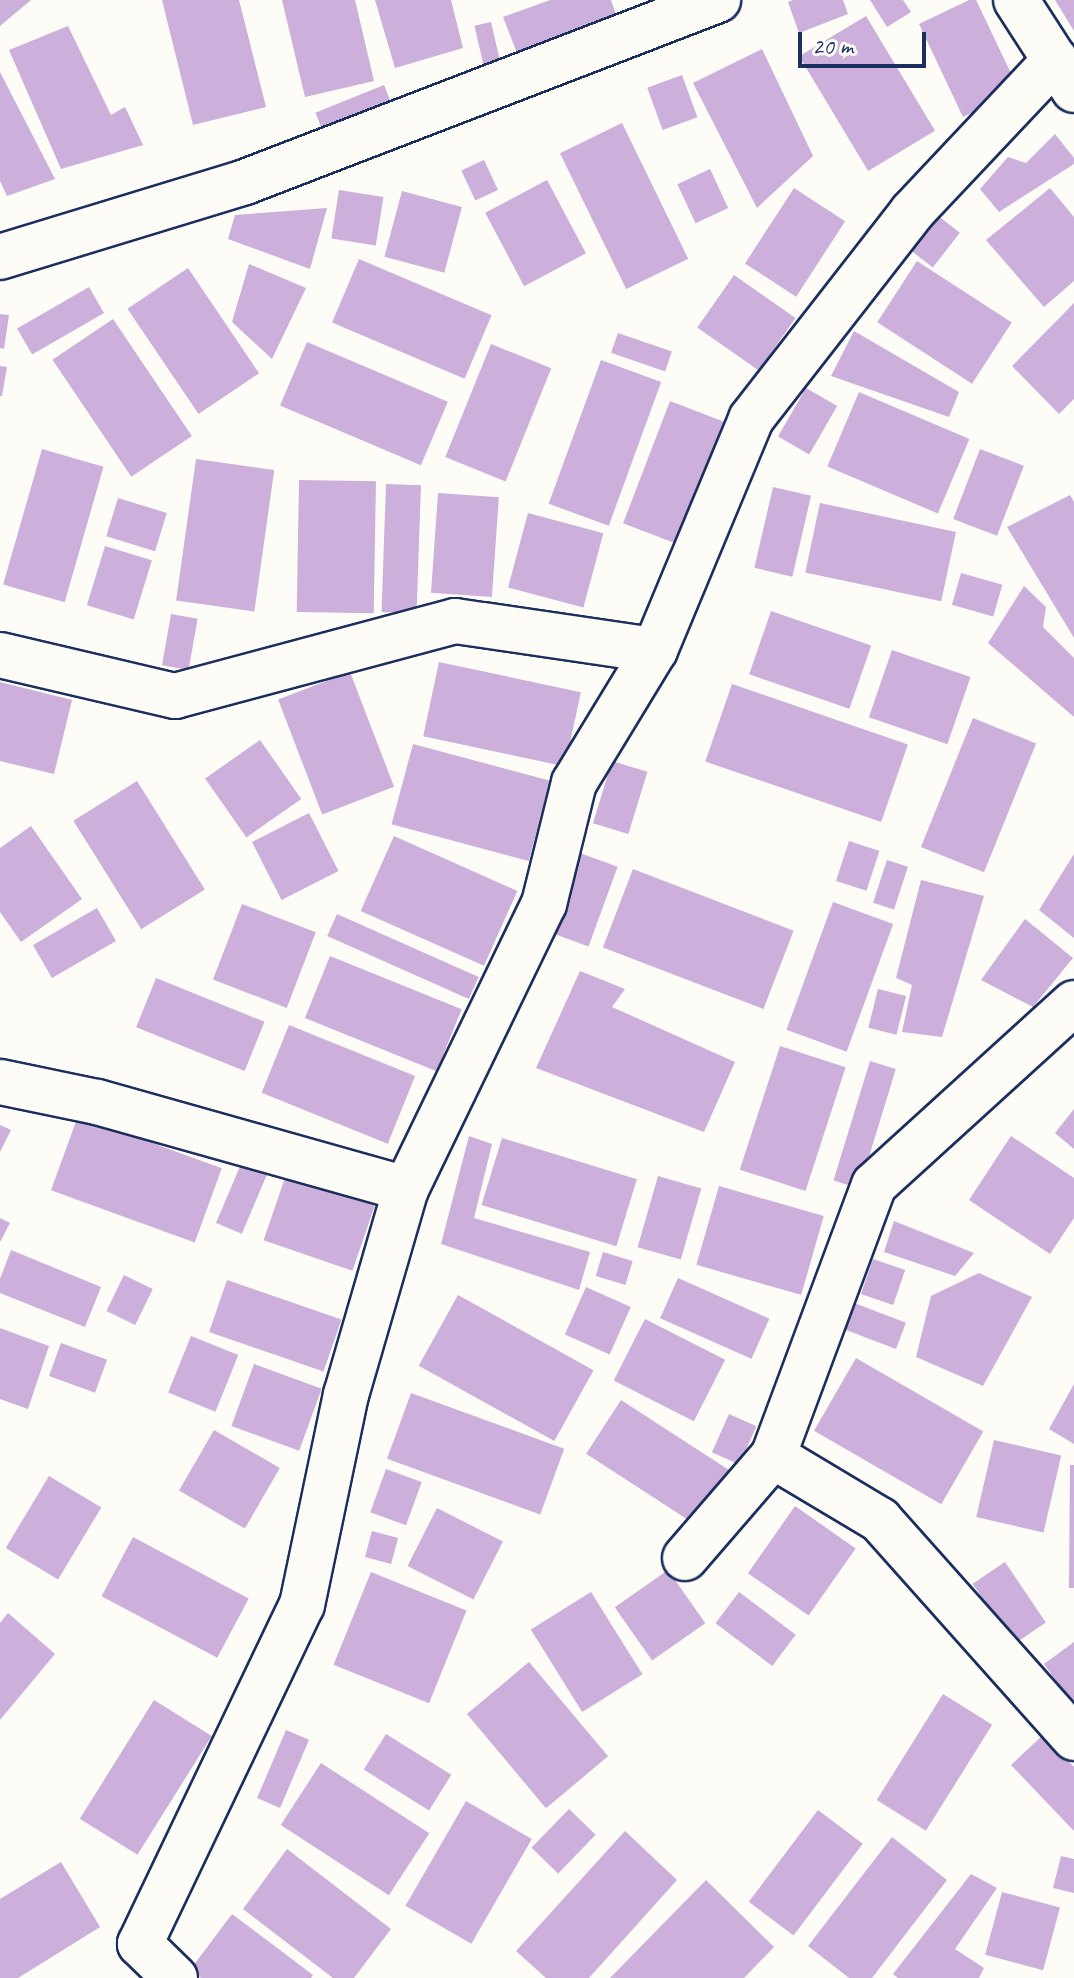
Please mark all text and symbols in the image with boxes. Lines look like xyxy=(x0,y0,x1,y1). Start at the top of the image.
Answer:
scale bar xyxy=(802,16,930,66)
text: 20 m xyxy=(812,31,853,61)

